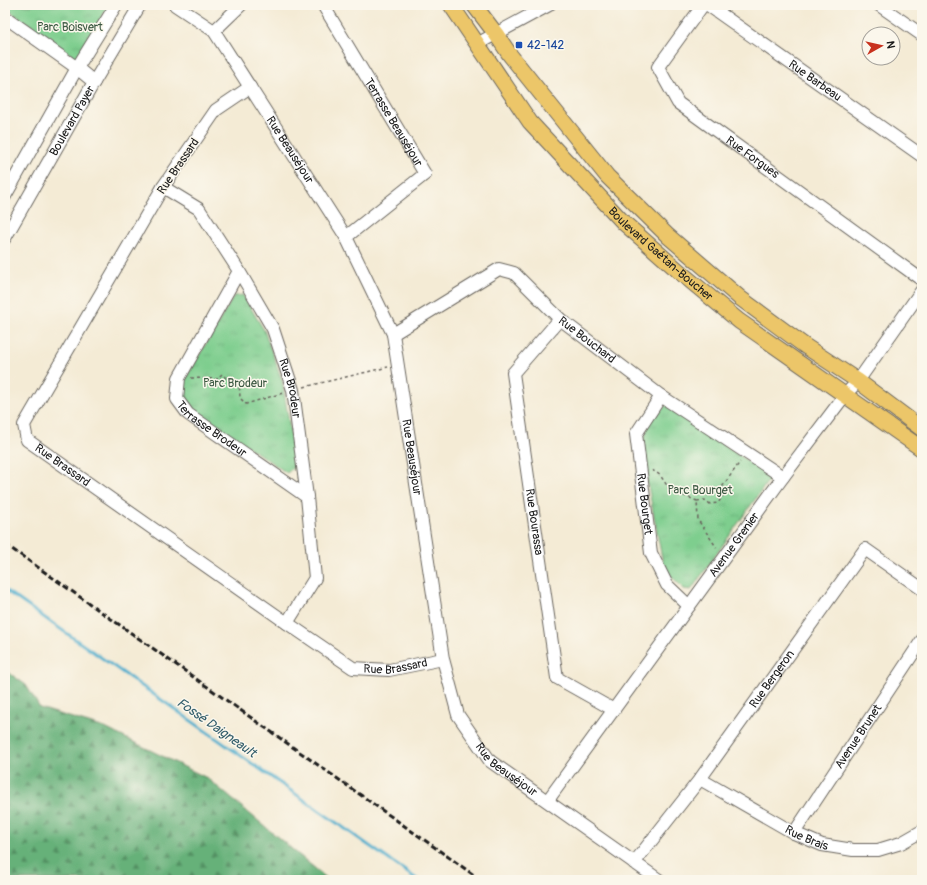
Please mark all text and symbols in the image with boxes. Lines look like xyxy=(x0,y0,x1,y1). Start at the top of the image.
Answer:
park label: Parc Boisvert xyxy=(37,20,103,35)
north arrow xyxy=(861,26,901,66)
place label: 42-142 xyxy=(527,38,564,53)
marker: 42-142 xyxy=(514,40,524,50)
text: N xyxy=(883,40,897,50)
street label: Rue Barbeau xyxy=(785,57,844,105)
street label: Terrasse Beauséjour xyxy=(361,76,426,170)
street label: Boulevard Payer xyxy=(46,83,99,159)
street label: Rue Beauséjour xyxy=(263,114,317,187)
street label: Rue Forgues xyxy=(723,133,782,182)
street label: Rue Brassard xyxy=(154,135,203,197)
street label: Boulevard Gaétan-Boucher xyxy=(605,204,716,305)
street label: Rue Bouchard xyxy=(555,313,619,367)
street label: Rue Brodeur xyxy=(275,356,304,420)
park label: Parc Brodeur xyxy=(203,376,268,391)
street label: Terrasse Brodeur xyxy=(173,398,250,461)
street label: Rue Beauséjour xyxy=(398,418,425,497)
street label: Rue Brassard xyxy=(32,441,93,490)
street label: Rue Bourget xyxy=(633,472,656,536)
park label: Parc Bourget xyxy=(667,483,733,498)
street label: Rue Bourassa xyxy=(522,488,546,557)
street label: Avenue Grenier xyxy=(706,509,763,580)
street label: Rue Bergeron xyxy=(746,647,798,711)
street label: Rue Brassard xyxy=(363,655,429,678)
water label: Fossé Daigneault xyxy=(174,695,261,762)
street label: Avenue Brunet xyxy=(832,701,885,772)
street label: Rue Beauséjour xyxy=(472,740,541,800)
street label: Rue Brais xyxy=(782,822,830,854)

